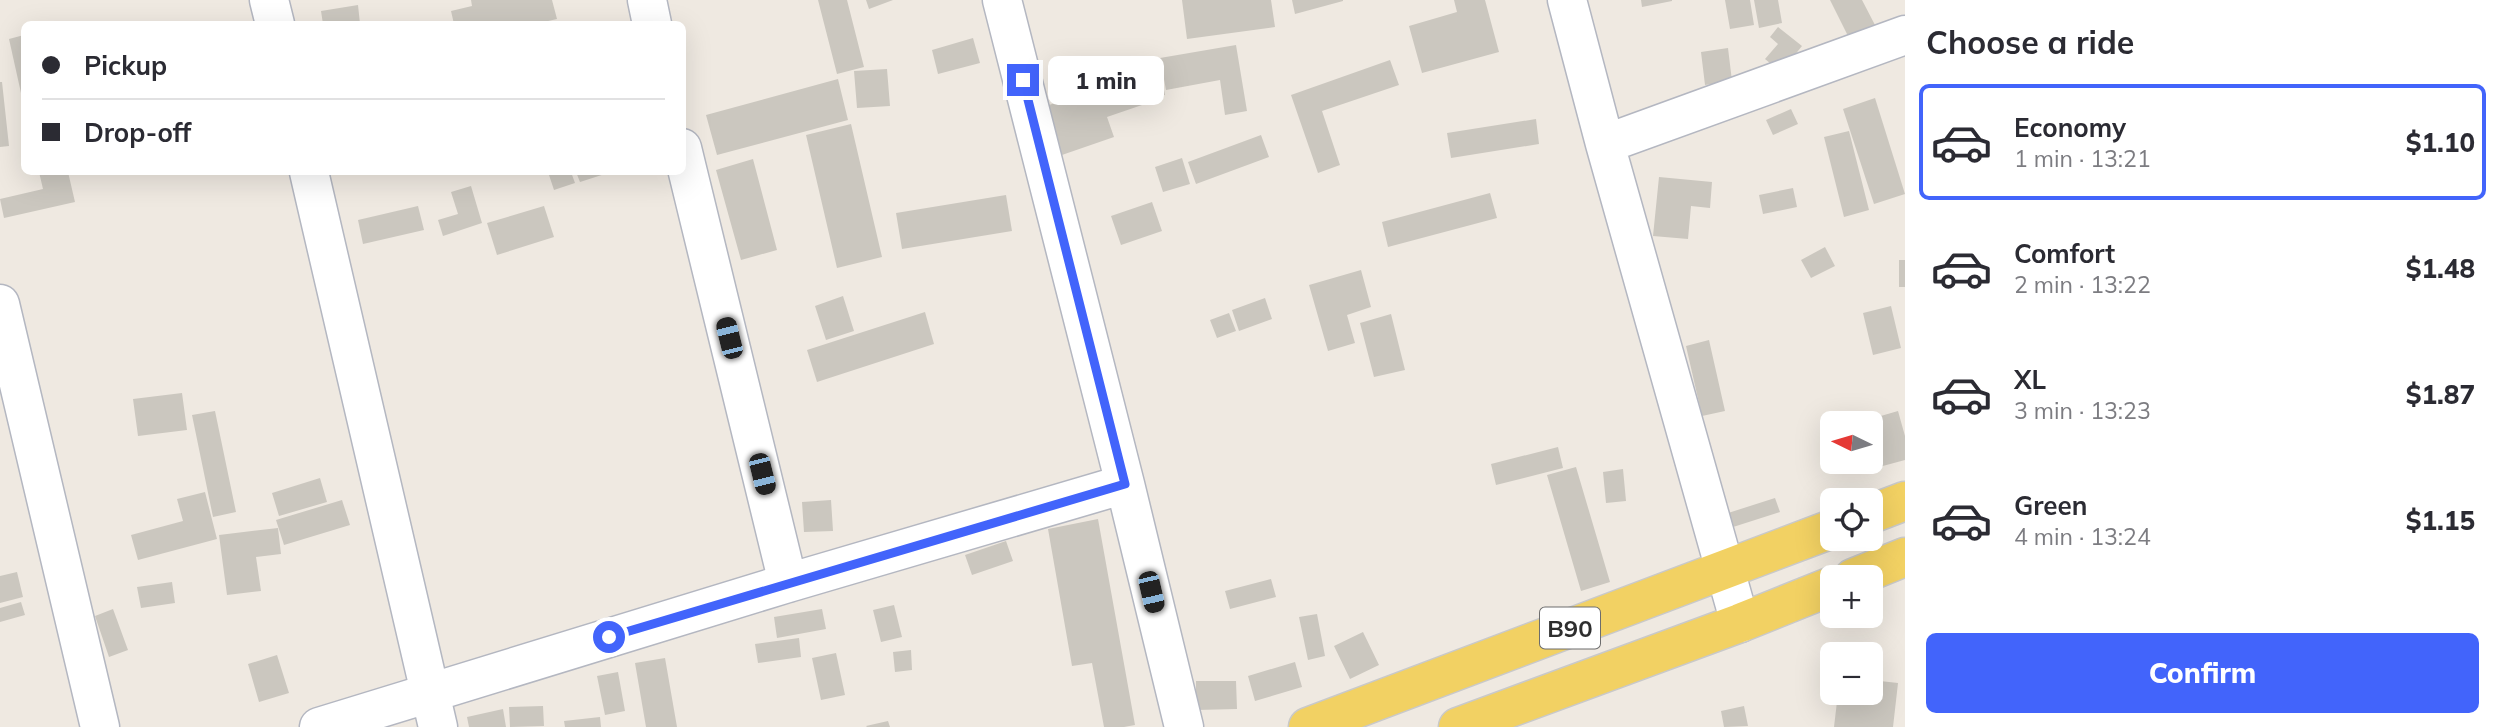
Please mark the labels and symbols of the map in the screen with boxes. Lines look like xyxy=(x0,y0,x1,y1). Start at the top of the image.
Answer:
callout: 1 min xyxy=(1048,56,1163,104)
route end xyxy=(1007,64,1039,96)
car xyxy=(714,315,745,361)
north arrow xyxy=(1820,411,1883,474)
car xyxy=(747,451,778,497)
car xyxy=(1137,569,1166,615)
road number: B90 xyxy=(1540,608,1600,648)
route start xyxy=(593,621,625,653)

